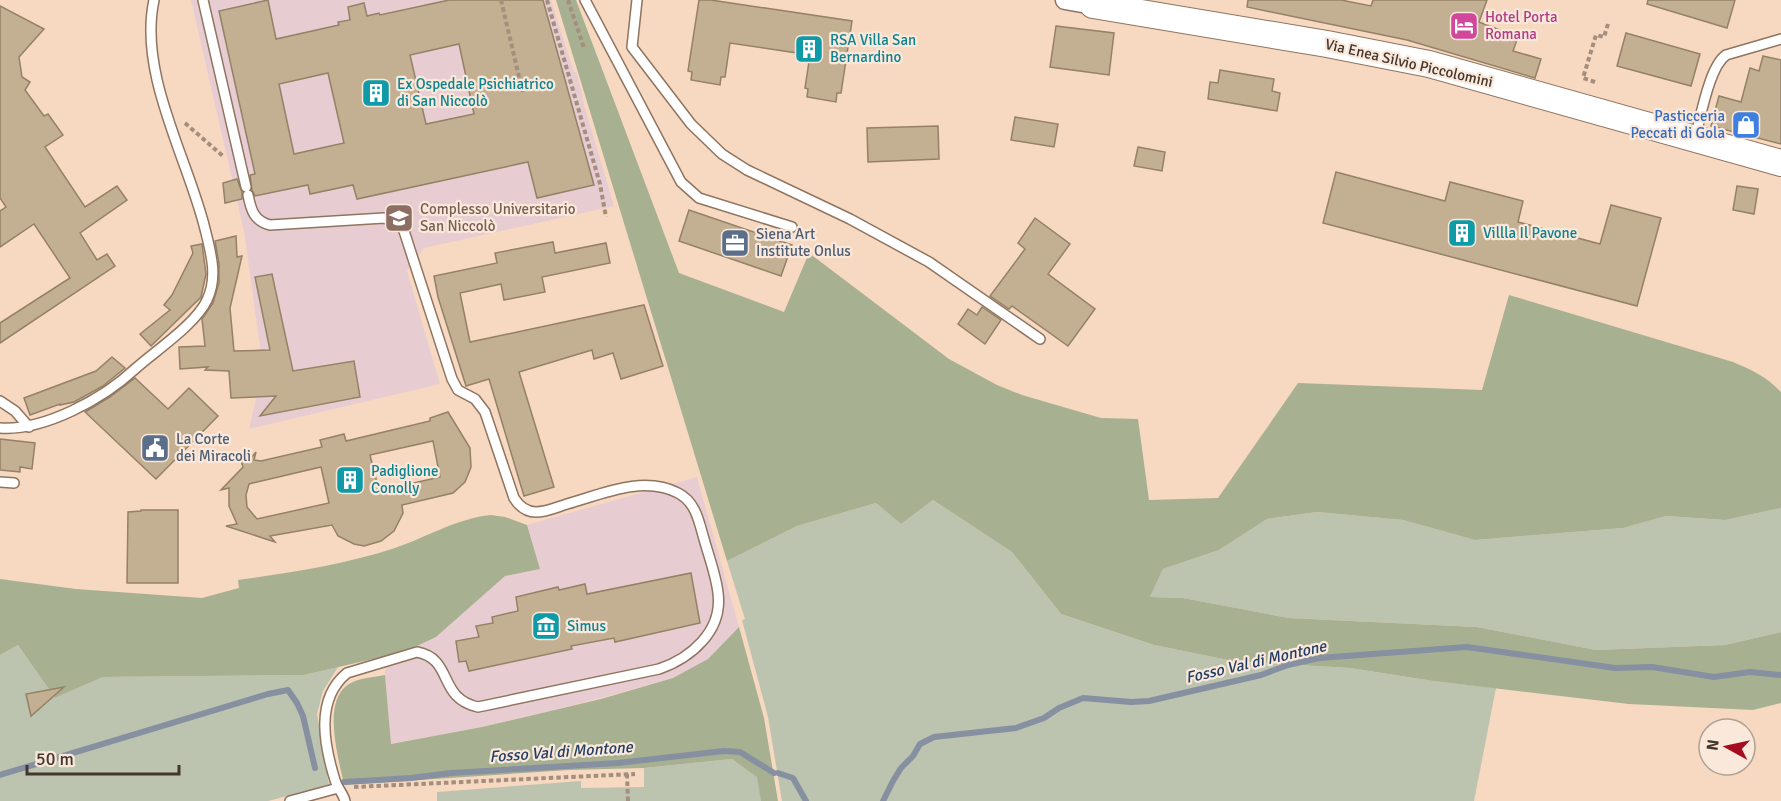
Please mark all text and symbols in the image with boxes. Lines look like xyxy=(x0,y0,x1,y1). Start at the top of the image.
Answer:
place label: Hotel Porta Romana xyxy=(1485,8,1558,43)
hotel icon: Hotel Porta Romana xyxy=(1448,10,1480,42)
place label: RSA Villa San Bernardino xyxy=(830,31,916,66)
building icon: RSA Villa San Bernardino xyxy=(793,33,825,65)
street label: Via Enea Silvio Piccolomini xyxy=(1323,35,1495,91)
place label: Ex Ospedale Psichiatrico di San Niccolò xyxy=(397,75,554,110)
building icon: Ex Ospedale Psichiatrico di San Niccolò xyxy=(360,77,392,109)
place label: Pasticceria Peccati di Gola xyxy=(1630,107,1725,142)
shop icon: Pasticceria Peccati di Gola xyxy=(1730,109,1762,141)
place label: Complesso Universitario San Niccolò xyxy=(420,200,576,235)
school or university icon: Complesso Universitario San Niccolò xyxy=(383,202,415,234)
building icon: Villla Il Pavone xyxy=(1446,217,1478,249)
place label: Villla Il Pavone xyxy=(1483,224,1577,242)
place label: Siena Art Institute Onlus xyxy=(756,225,851,260)
office icon: Siena Art Institute Onlus xyxy=(719,227,751,259)
place label: La Corte dei Miracoli xyxy=(176,430,251,465)
public building icon: La Corte dei Miracoli xyxy=(139,432,171,464)
place label: Padiglione Conolly xyxy=(371,462,439,497)
building icon: Padiglione Conolly xyxy=(334,464,366,496)
museum icon: Simus xyxy=(530,610,562,642)
place label: Simus xyxy=(567,617,607,635)
water label: Fosso Val di Montone xyxy=(1184,636,1329,688)
north arrow xyxy=(1697,717,1757,777)
water label: Fosso Val di Montone xyxy=(489,737,634,767)
scale bar xyxy=(27,738,178,776)
text: N xyxy=(1702,738,1724,752)
text: 50 m xyxy=(36,748,74,770)

